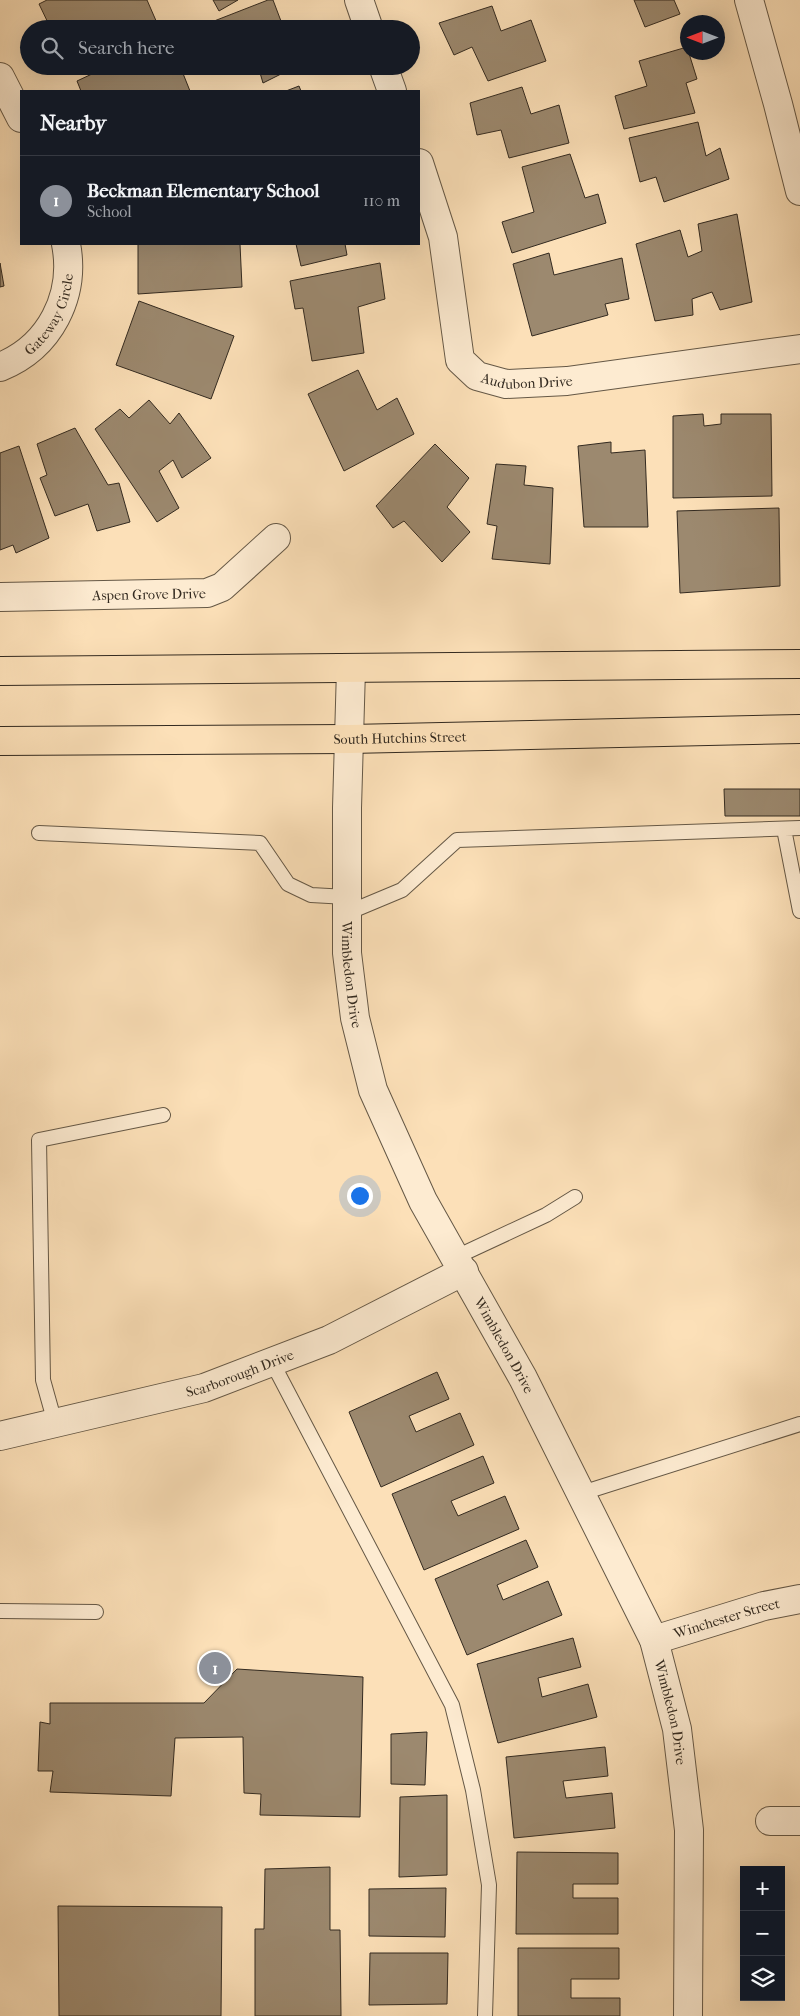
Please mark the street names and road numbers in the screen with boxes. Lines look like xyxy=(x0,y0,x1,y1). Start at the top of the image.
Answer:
street label: Gateway Circle xyxy=(21,273,76,359)
street label: Audubon Drive xyxy=(478,369,574,393)
street label: Aspen Grove Drive xyxy=(91,585,206,604)
street label: South Hutchins Street xyxy=(333,728,467,748)
street label: Wimbledon Drive xyxy=(338,920,366,1030)
street label: Wimbledon Drive xyxy=(470,1293,538,1396)
street label: Scarborough Drive xyxy=(184,1346,296,1400)
street label: Winchester Street xyxy=(671,1595,781,1642)
street label: Wimbledon Drive xyxy=(651,1657,690,1766)

